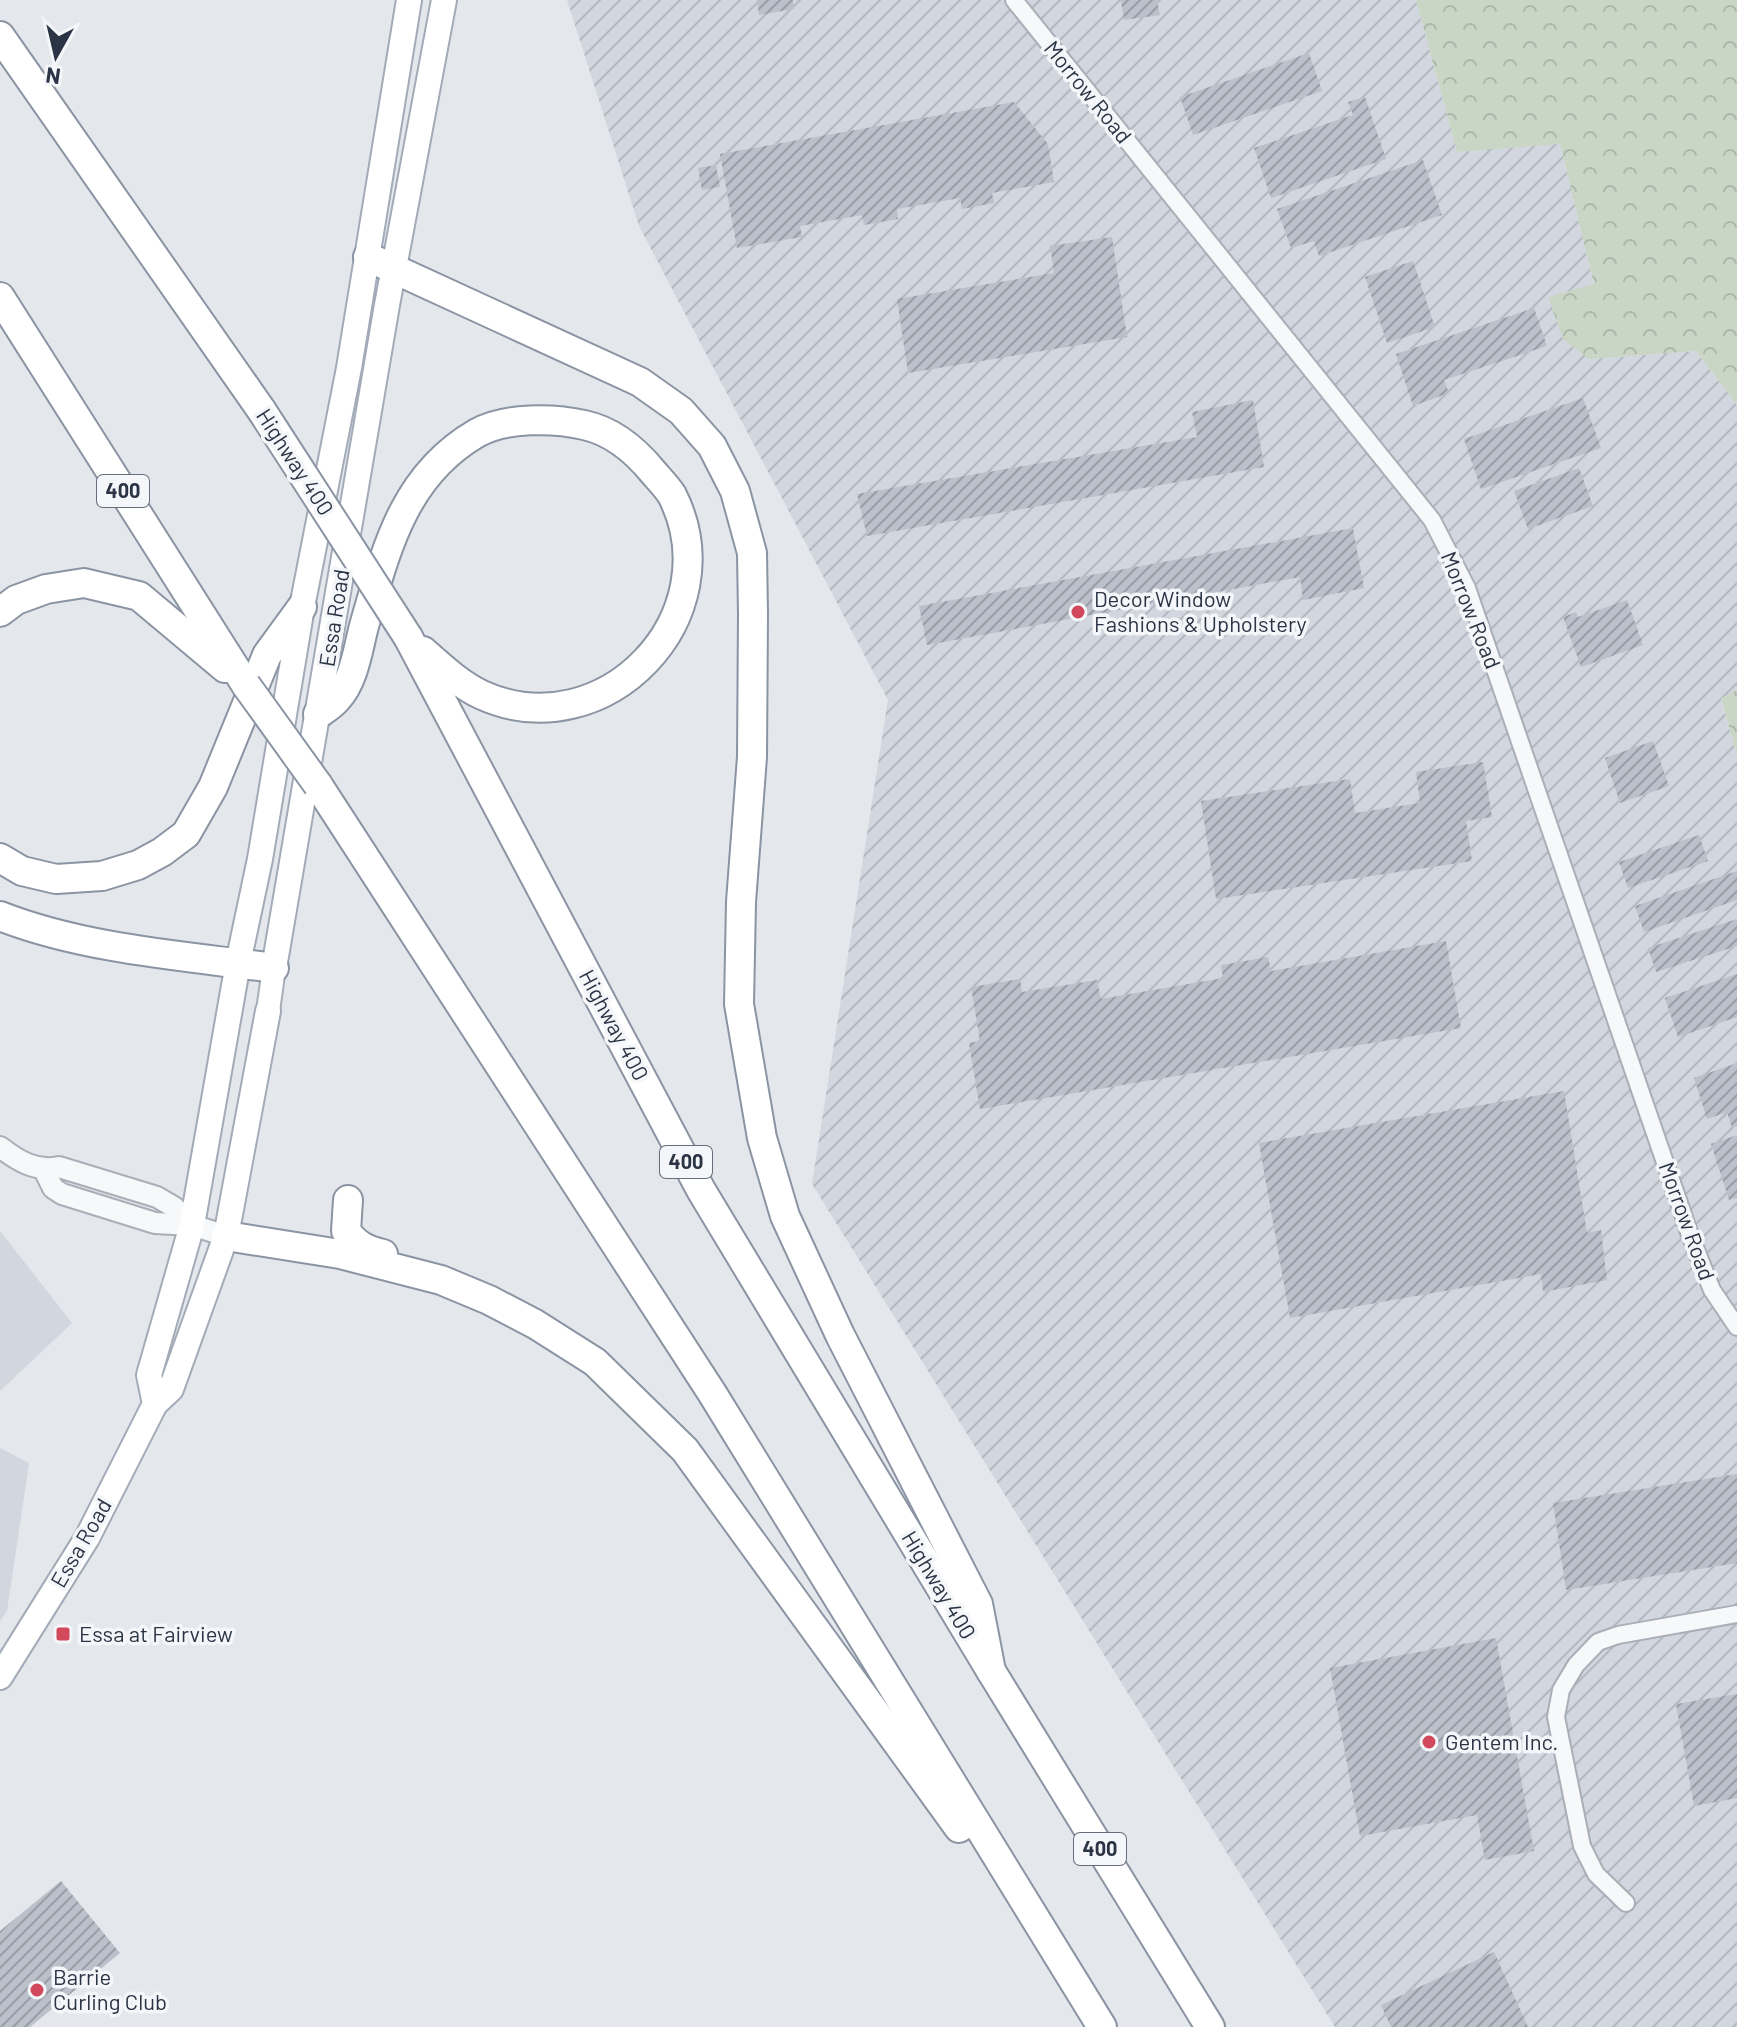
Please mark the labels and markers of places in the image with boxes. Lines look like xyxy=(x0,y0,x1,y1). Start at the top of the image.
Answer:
place label: Decor Window Fashions & Upholstery xyxy=(1094,585,1307,636)
marker: Decor Window Fashions & Upholstery xyxy=(1069,603,1087,621)
place label: Essa at Fairview xyxy=(79,1620,233,1646)
marker: Essa at Fairview xyxy=(54,1625,72,1643)
place label: Gentem Inc. xyxy=(1445,1728,1558,1754)
marker: Gentem Inc. xyxy=(1420,1733,1438,1751)
place label: Barrie Curling Club xyxy=(53,1963,167,2014)
marker: Barrie Curling Club xyxy=(28,1981,46,1999)

